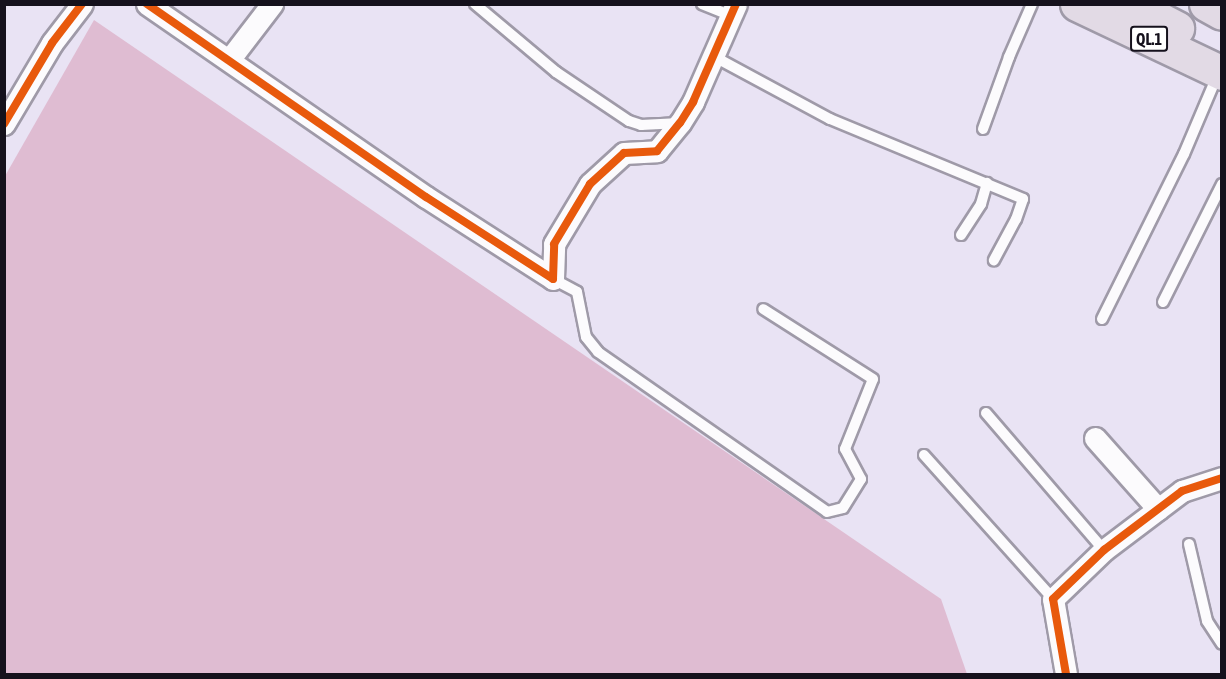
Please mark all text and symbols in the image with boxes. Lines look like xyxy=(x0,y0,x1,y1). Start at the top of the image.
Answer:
road number: QL.1 xyxy=(1130,26,1168,52)

